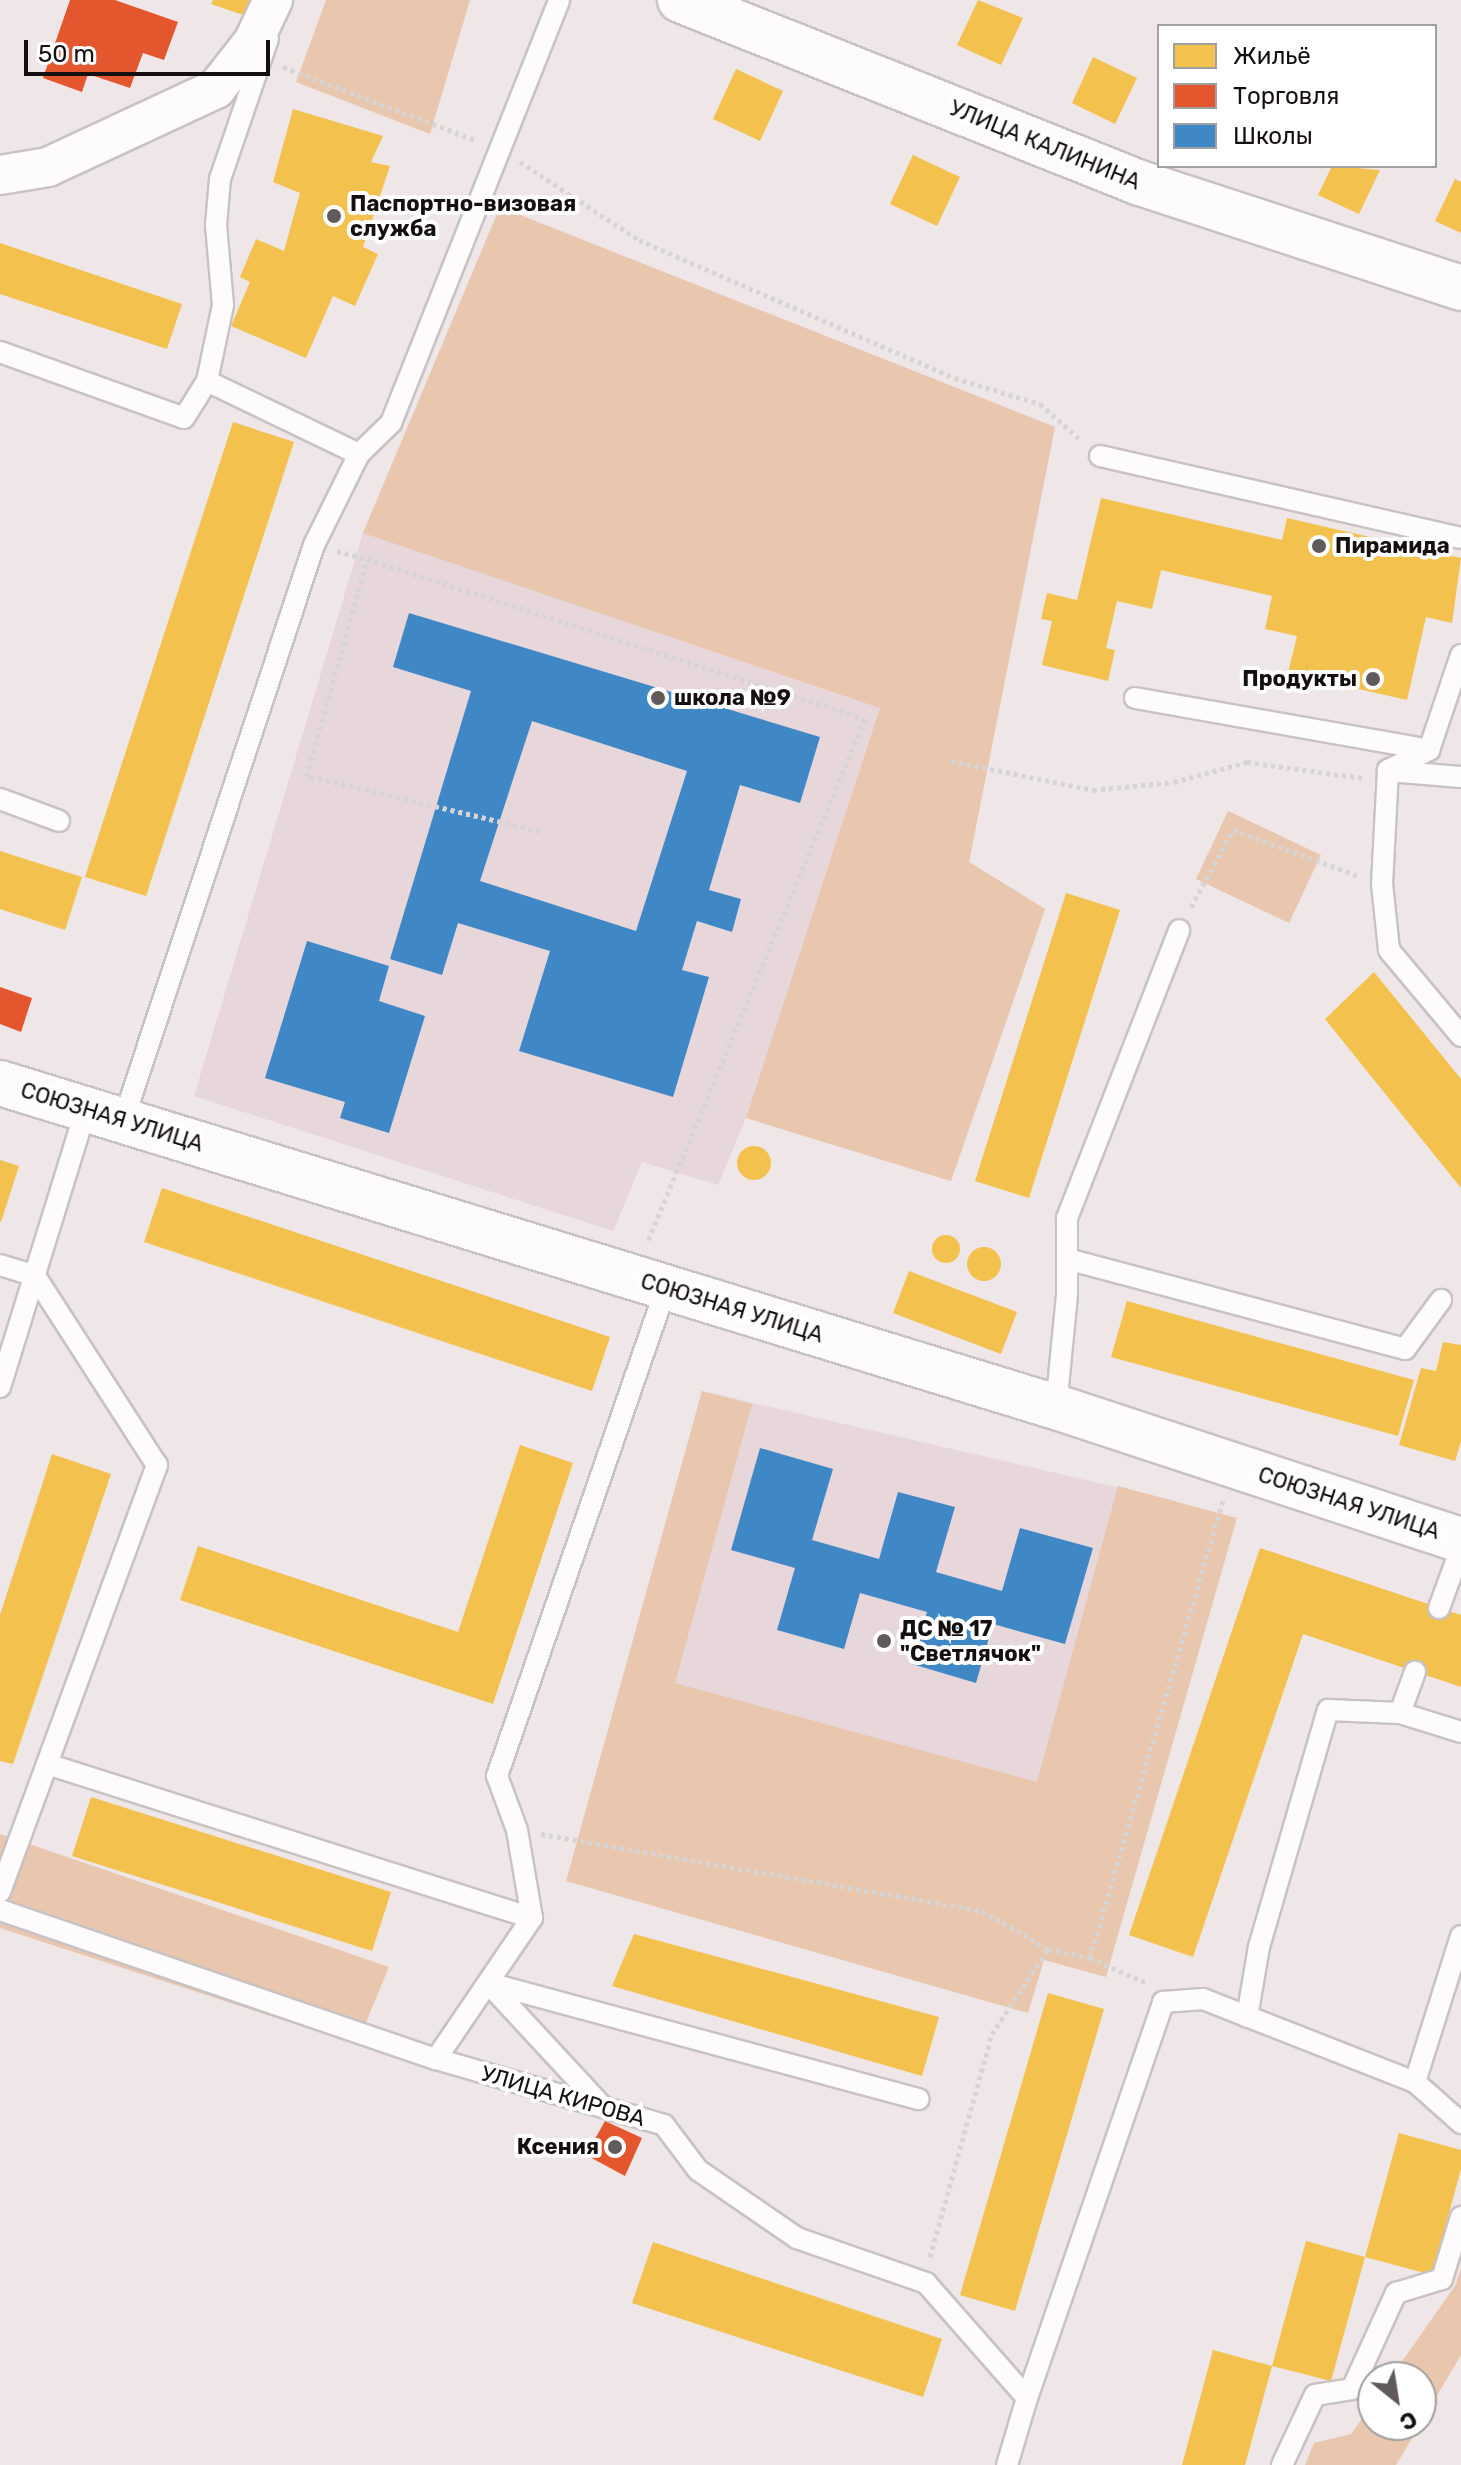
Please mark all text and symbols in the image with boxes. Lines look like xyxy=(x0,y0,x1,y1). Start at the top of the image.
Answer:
scale bar xyxy=(28,24,274,74)
legend xyxy=(1157,24,1437,168)
text: 50 m xyxy=(38,40,95,68)
text: Жильё xyxy=(1233,42,1311,70)
text: Торговля xyxy=(1233,82,1339,110)
street label: УЛИЦА КАЛИНИНА xyxy=(946,95,1144,195)
text: Школы xyxy=(1233,122,1313,150)
place label: Паспортно-визовая служба xyxy=(350,190,576,242)
marker: Паспортно-визовая служба xyxy=(325,207,343,225)
place label: Пирамида xyxy=(1335,533,1450,559)
marker: Пирамида xyxy=(1310,537,1328,555)
place label: Продукты xyxy=(1242,666,1357,692)
marker: Продукты xyxy=(1364,670,1382,688)
place label: школа №9 xyxy=(674,685,791,711)
marker: школа №9 xyxy=(649,689,667,707)
street label: СОЮЗНАЯ УЛИЦА xyxy=(18,1077,206,1157)
street label: СОЮЗНАЯ УЛИЦА xyxy=(638,1268,826,1348)
street label: СОЮЗНАЯ УЛИЦА xyxy=(1255,1461,1443,1545)
place label: ДС № 17 "Светлячок" xyxy=(900,1615,1041,1666)
marker: ДС № 17 "Светлячок" xyxy=(875,1632,893,1650)
street label: УЛИЦА КИРОВА xyxy=(478,2060,648,2132)
place label: Ксения xyxy=(517,2134,599,2160)
marker: Ксения xyxy=(606,2138,624,2156)
north arrow xyxy=(1357,2361,1437,2441)
text: С xyxy=(1395,2405,1422,2436)

